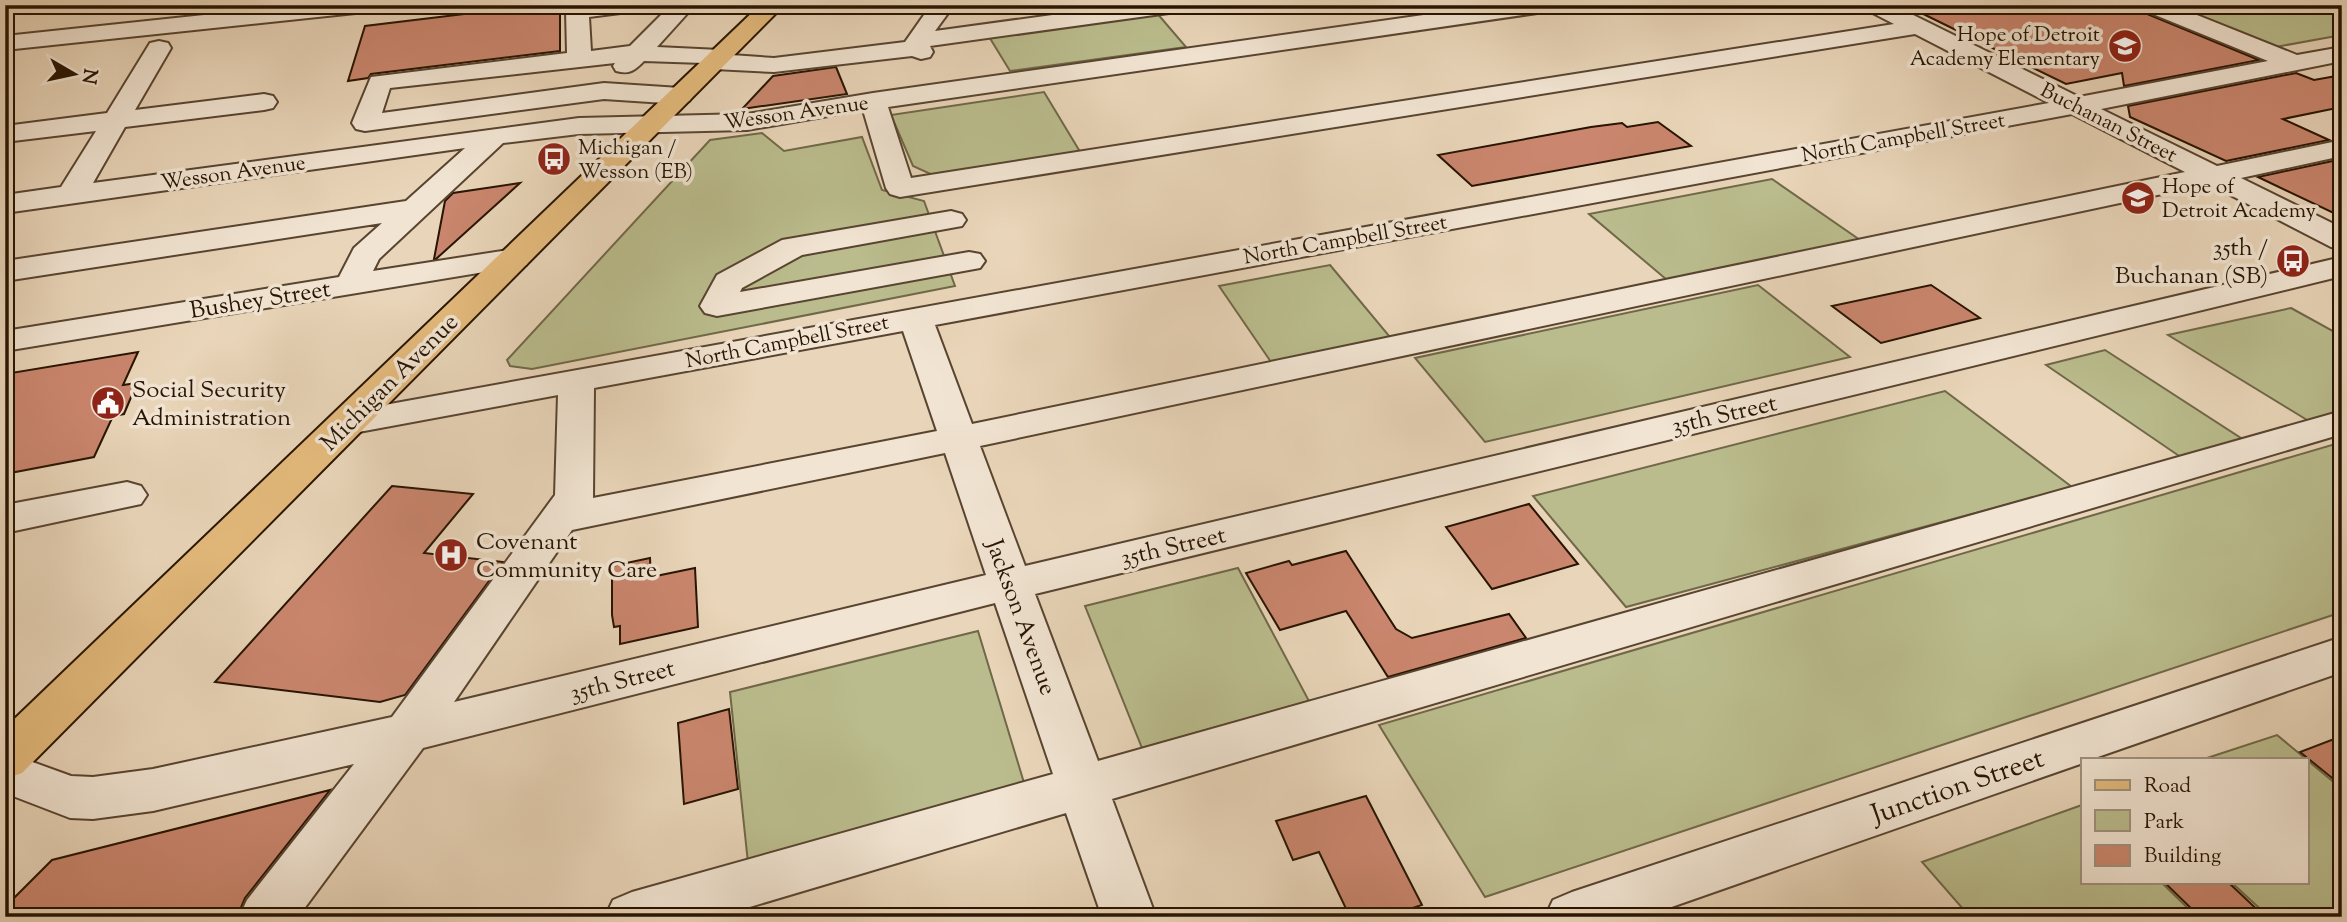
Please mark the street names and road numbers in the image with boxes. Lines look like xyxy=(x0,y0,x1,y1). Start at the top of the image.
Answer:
street label: Buchanan Street xyxy=(2034,76,2182,171)
street label: Wesson Avenue xyxy=(722,89,871,139)
street label: North Campbell Street xyxy=(1799,106,2008,172)
street label: Wesson Avenue xyxy=(159,149,308,199)
street label: North Campbell Street xyxy=(1241,208,1450,274)
street label: Bushey Street xyxy=(187,273,333,329)
street label: Michigan Avenue xyxy=(314,307,467,460)
street label: North Campbell Street xyxy=(683,309,892,377)
street label: 35th Street xyxy=(1668,387,1781,445)
street label: 35th Street xyxy=(1117,519,1230,577)
street label: Jackson Avenue xyxy=(975,533,1064,700)
street label: 35th Street xyxy=(566,652,679,711)
street label: Junction Street xyxy=(1864,739,2050,837)

